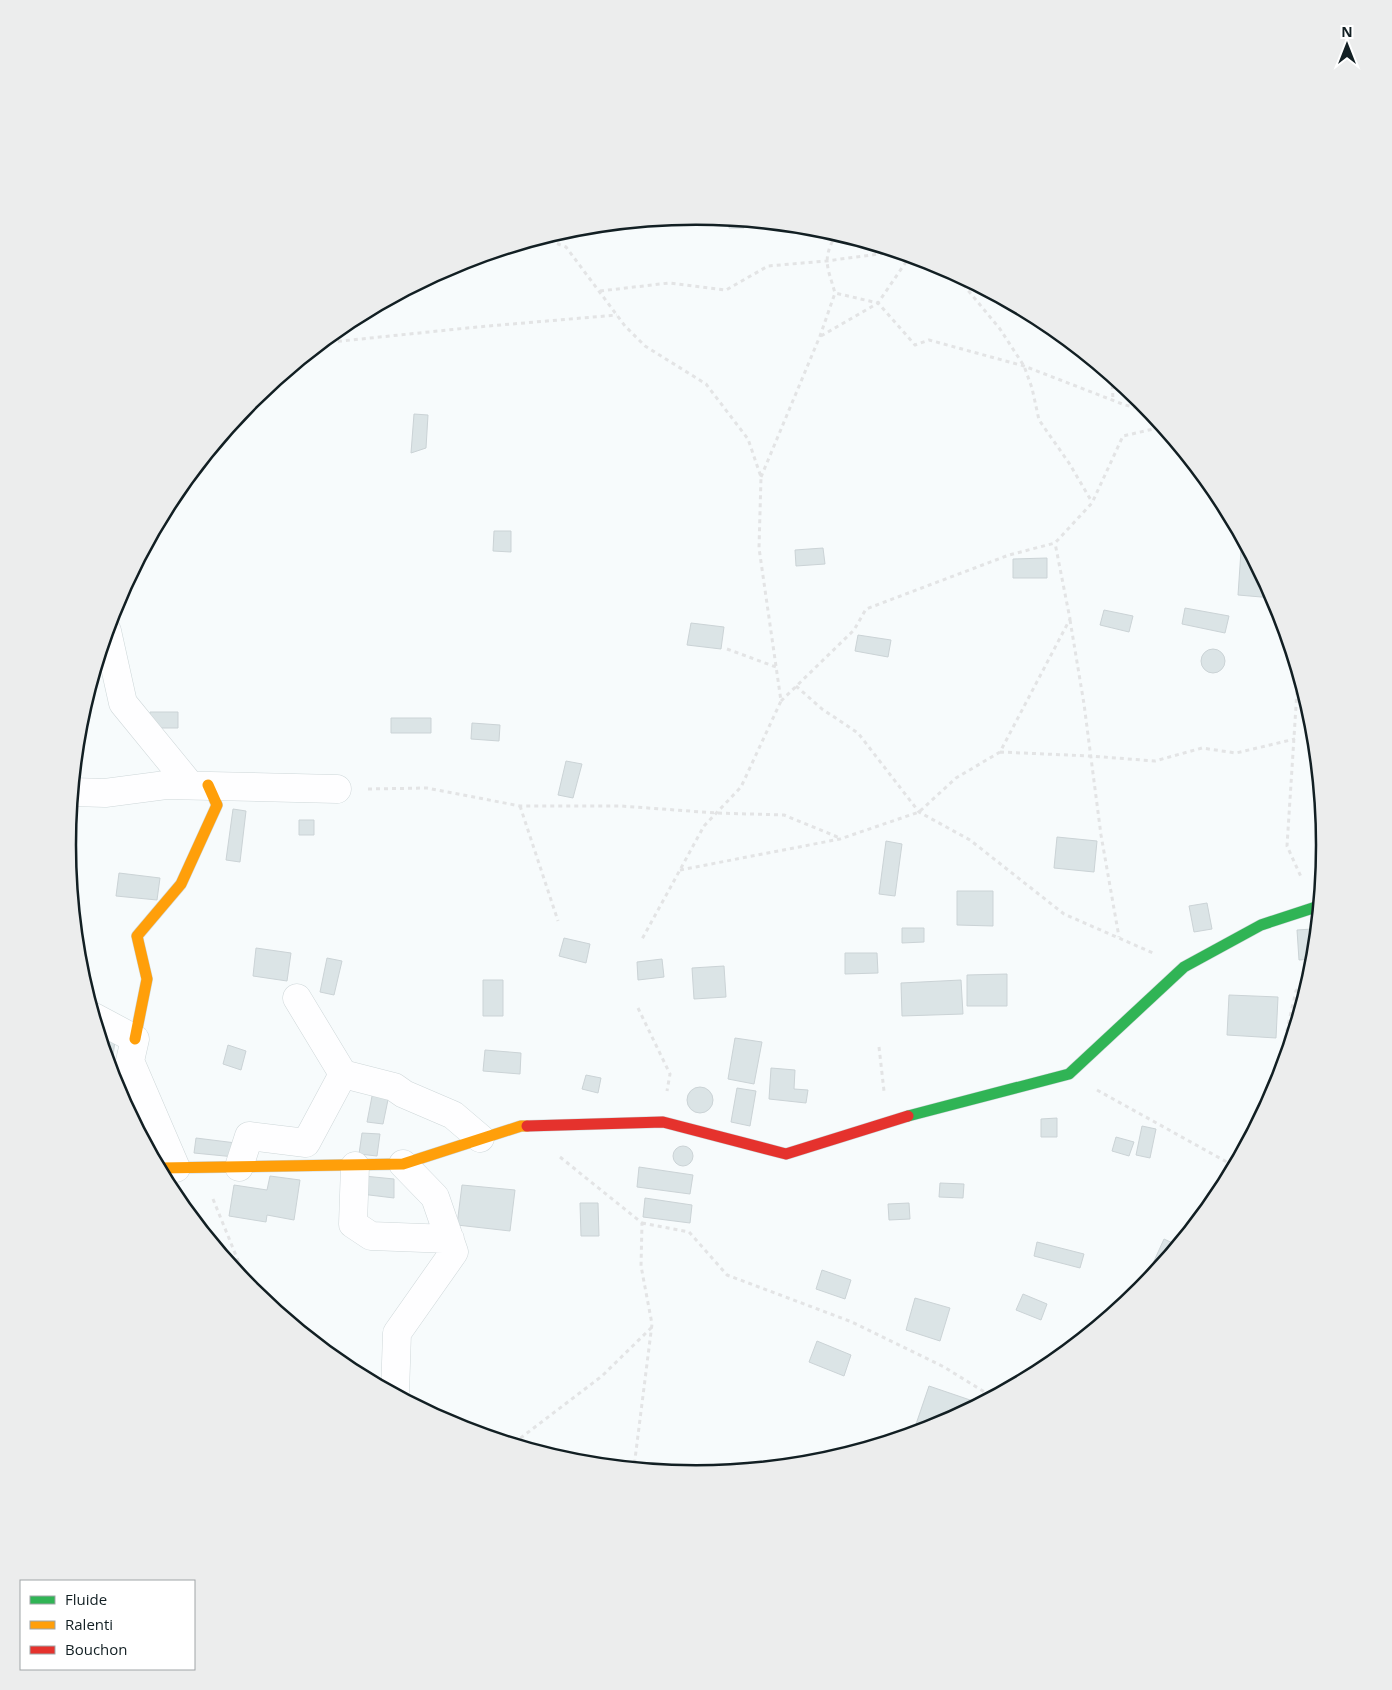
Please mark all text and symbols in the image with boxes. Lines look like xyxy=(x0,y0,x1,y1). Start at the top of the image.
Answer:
north arrow xyxy=(1322,20,1372,70)
text: N xyxy=(1341,22,1353,41)
legend xyxy=(20,1580,195,1670)
text: Fluide xyxy=(65,1589,107,1609)
text: Ralenti xyxy=(65,1614,113,1634)
text: Bouchon xyxy=(65,1639,128,1659)

